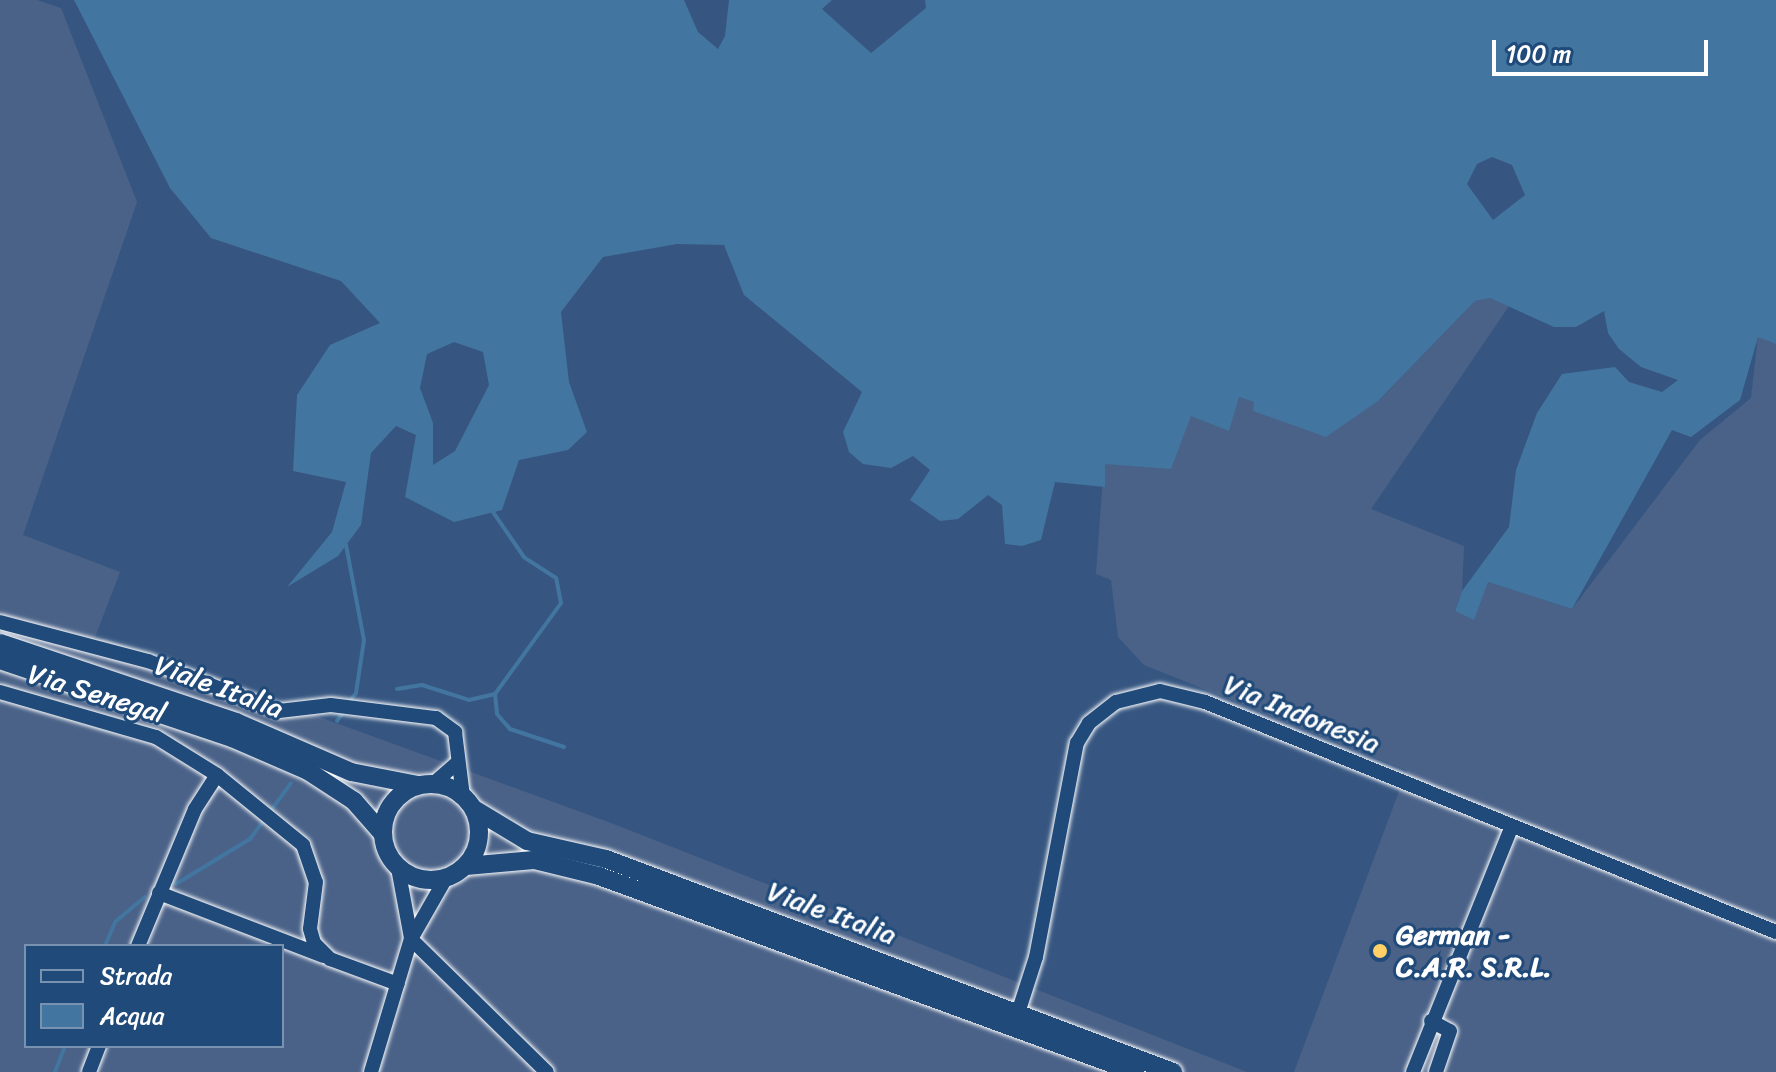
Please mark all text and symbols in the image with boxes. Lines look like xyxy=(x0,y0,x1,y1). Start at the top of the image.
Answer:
scale bar xyxy=(1496,24,1712,74)
text: 100 m xyxy=(1506,33,1571,75)
street label: Viale Italia xyxy=(150,648,288,726)
street label: Via Senegal xyxy=(24,657,170,731)
street label: Via Indonesia xyxy=(1219,667,1385,761)
street label: Viale Italia xyxy=(763,874,901,952)
place label: German - C.A.R. S.R.L. xyxy=(1396,918,1554,984)
marker: German - C.A.R. S.R.L. xyxy=(1371,942,1389,960)
legend xyxy=(24,944,284,1048)
text: Strada xyxy=(100,955,172,997)
text: Acqua xyxy=(100,995,164,1037)

